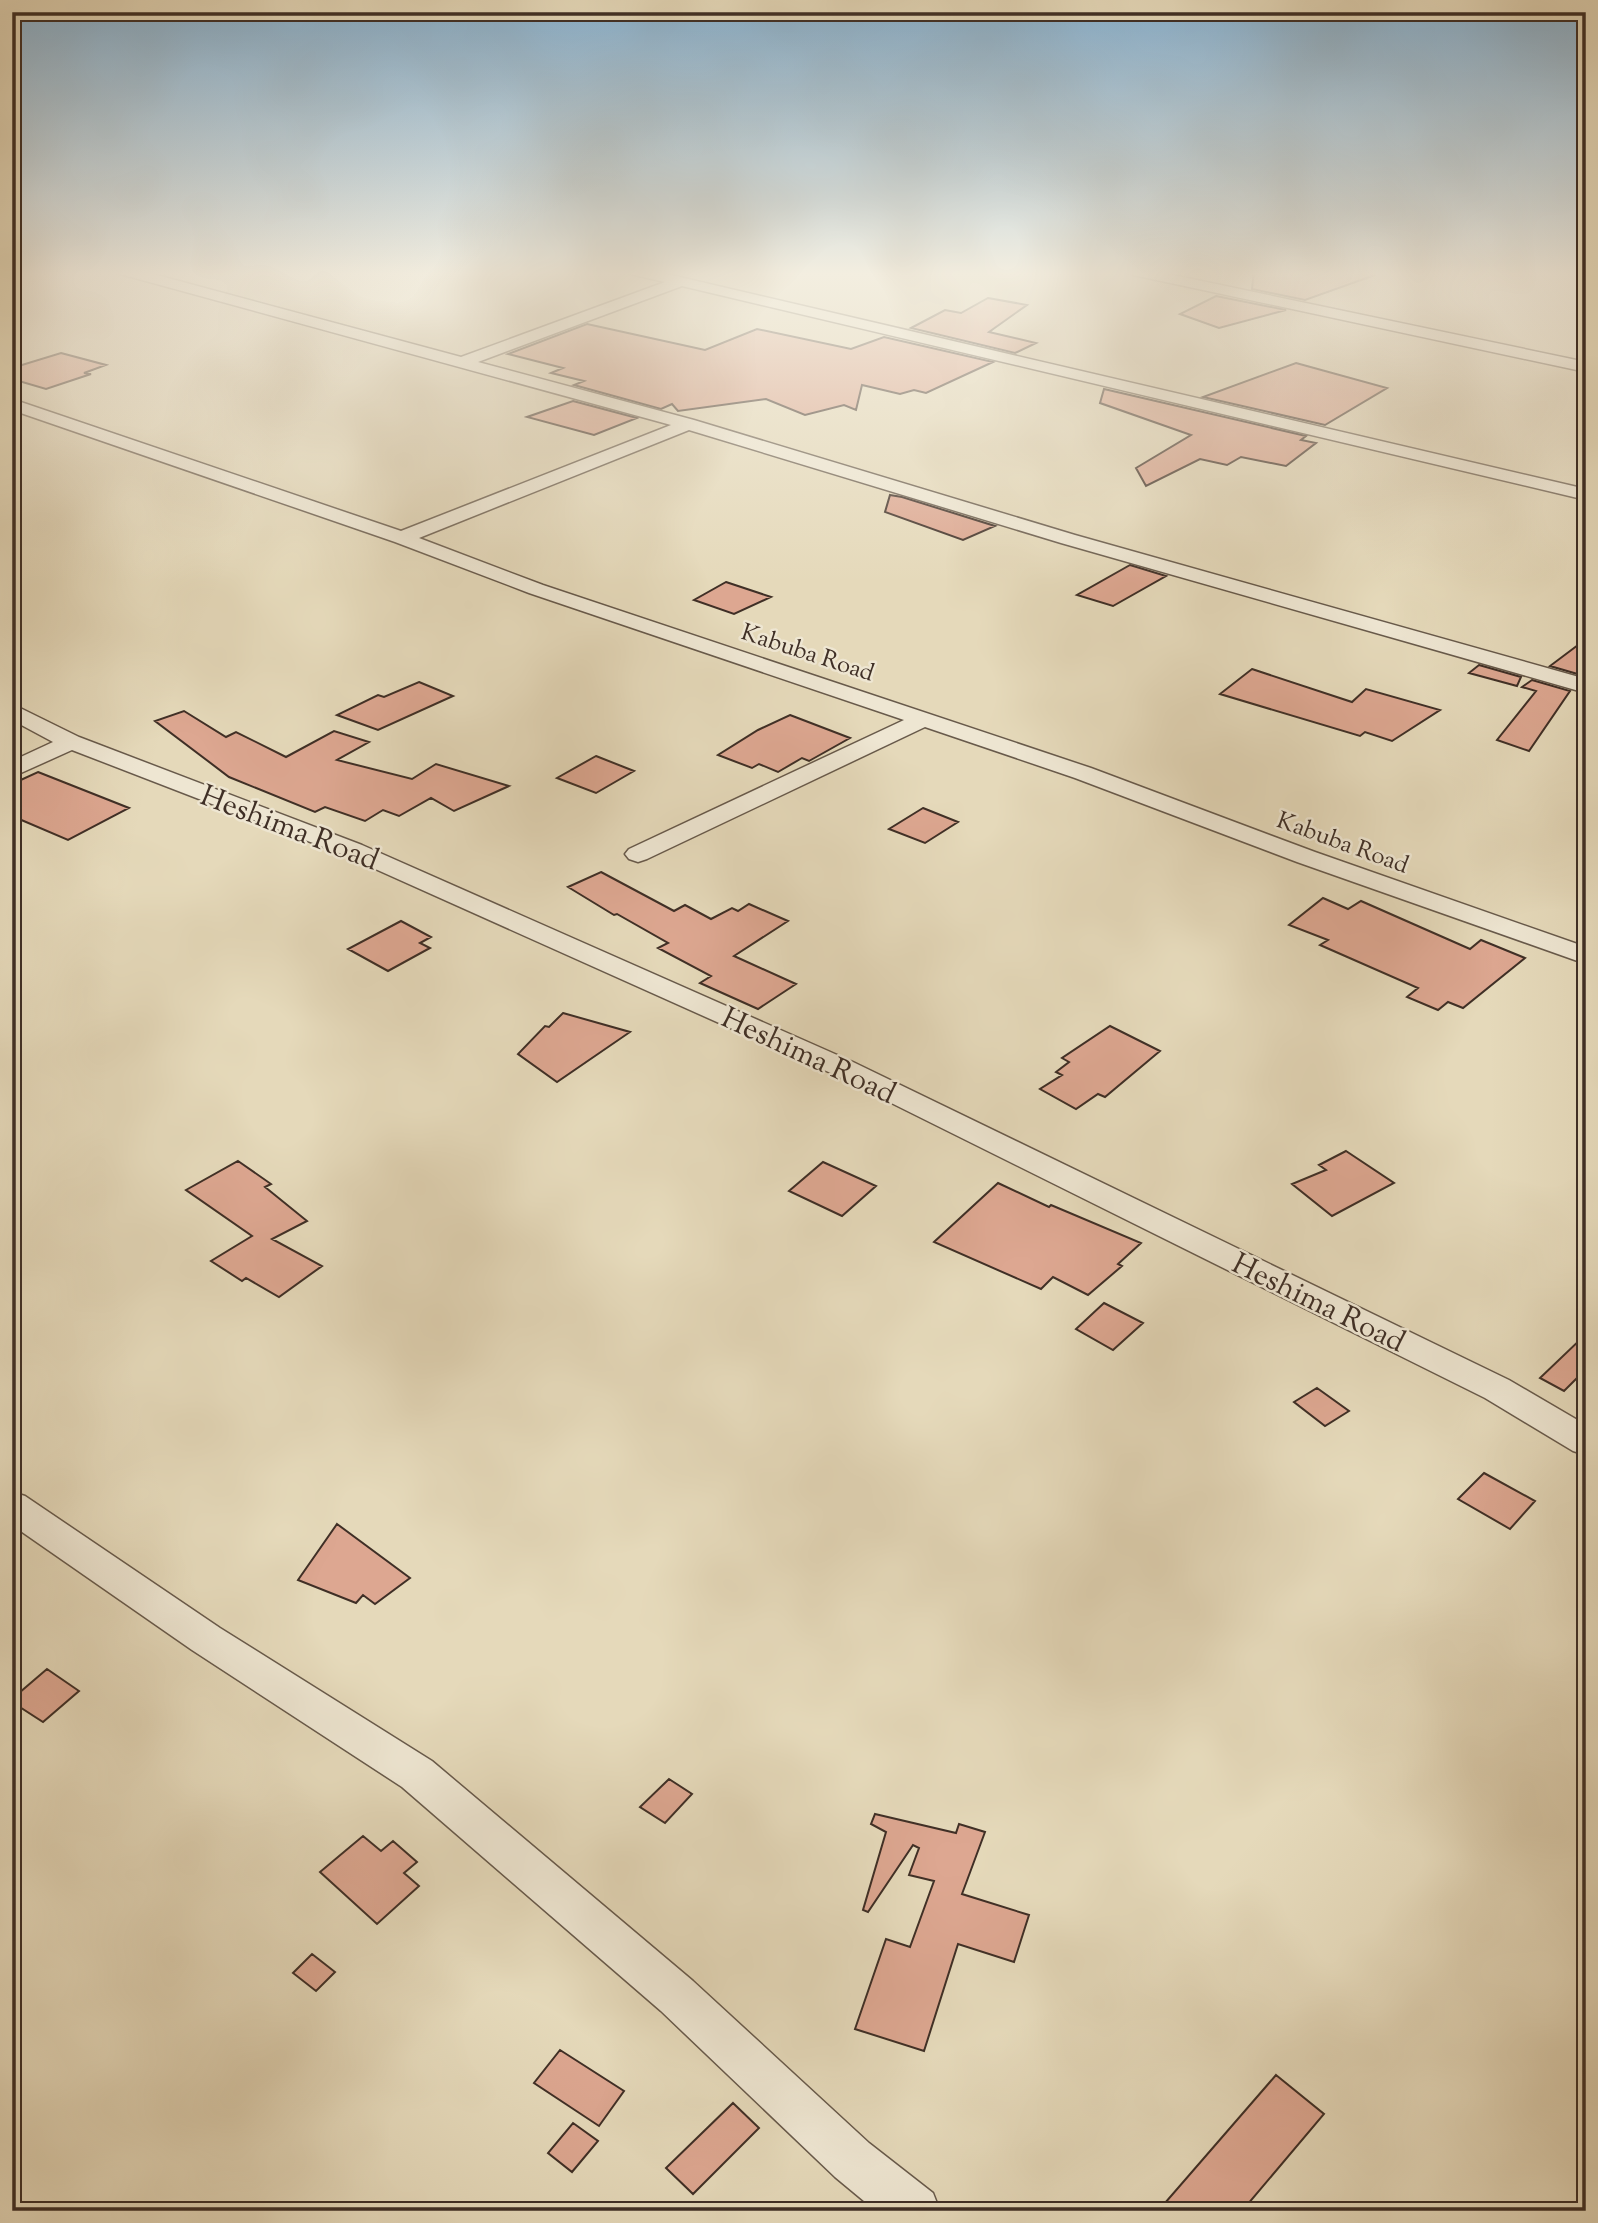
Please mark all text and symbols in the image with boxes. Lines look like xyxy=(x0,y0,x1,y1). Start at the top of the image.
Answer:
street label: Kabuba Road xyxy=(736,616,879,692)
street label: Heshima Road xyxy=(194,776,385,883)
street label: Kabuba Road xyxy=(1272,804,1413,884)
street label: Heshima Road xyxy=(714,998,902,1117)
street label: Heshima Road xyxy=(1224,1244,1412,1365)

